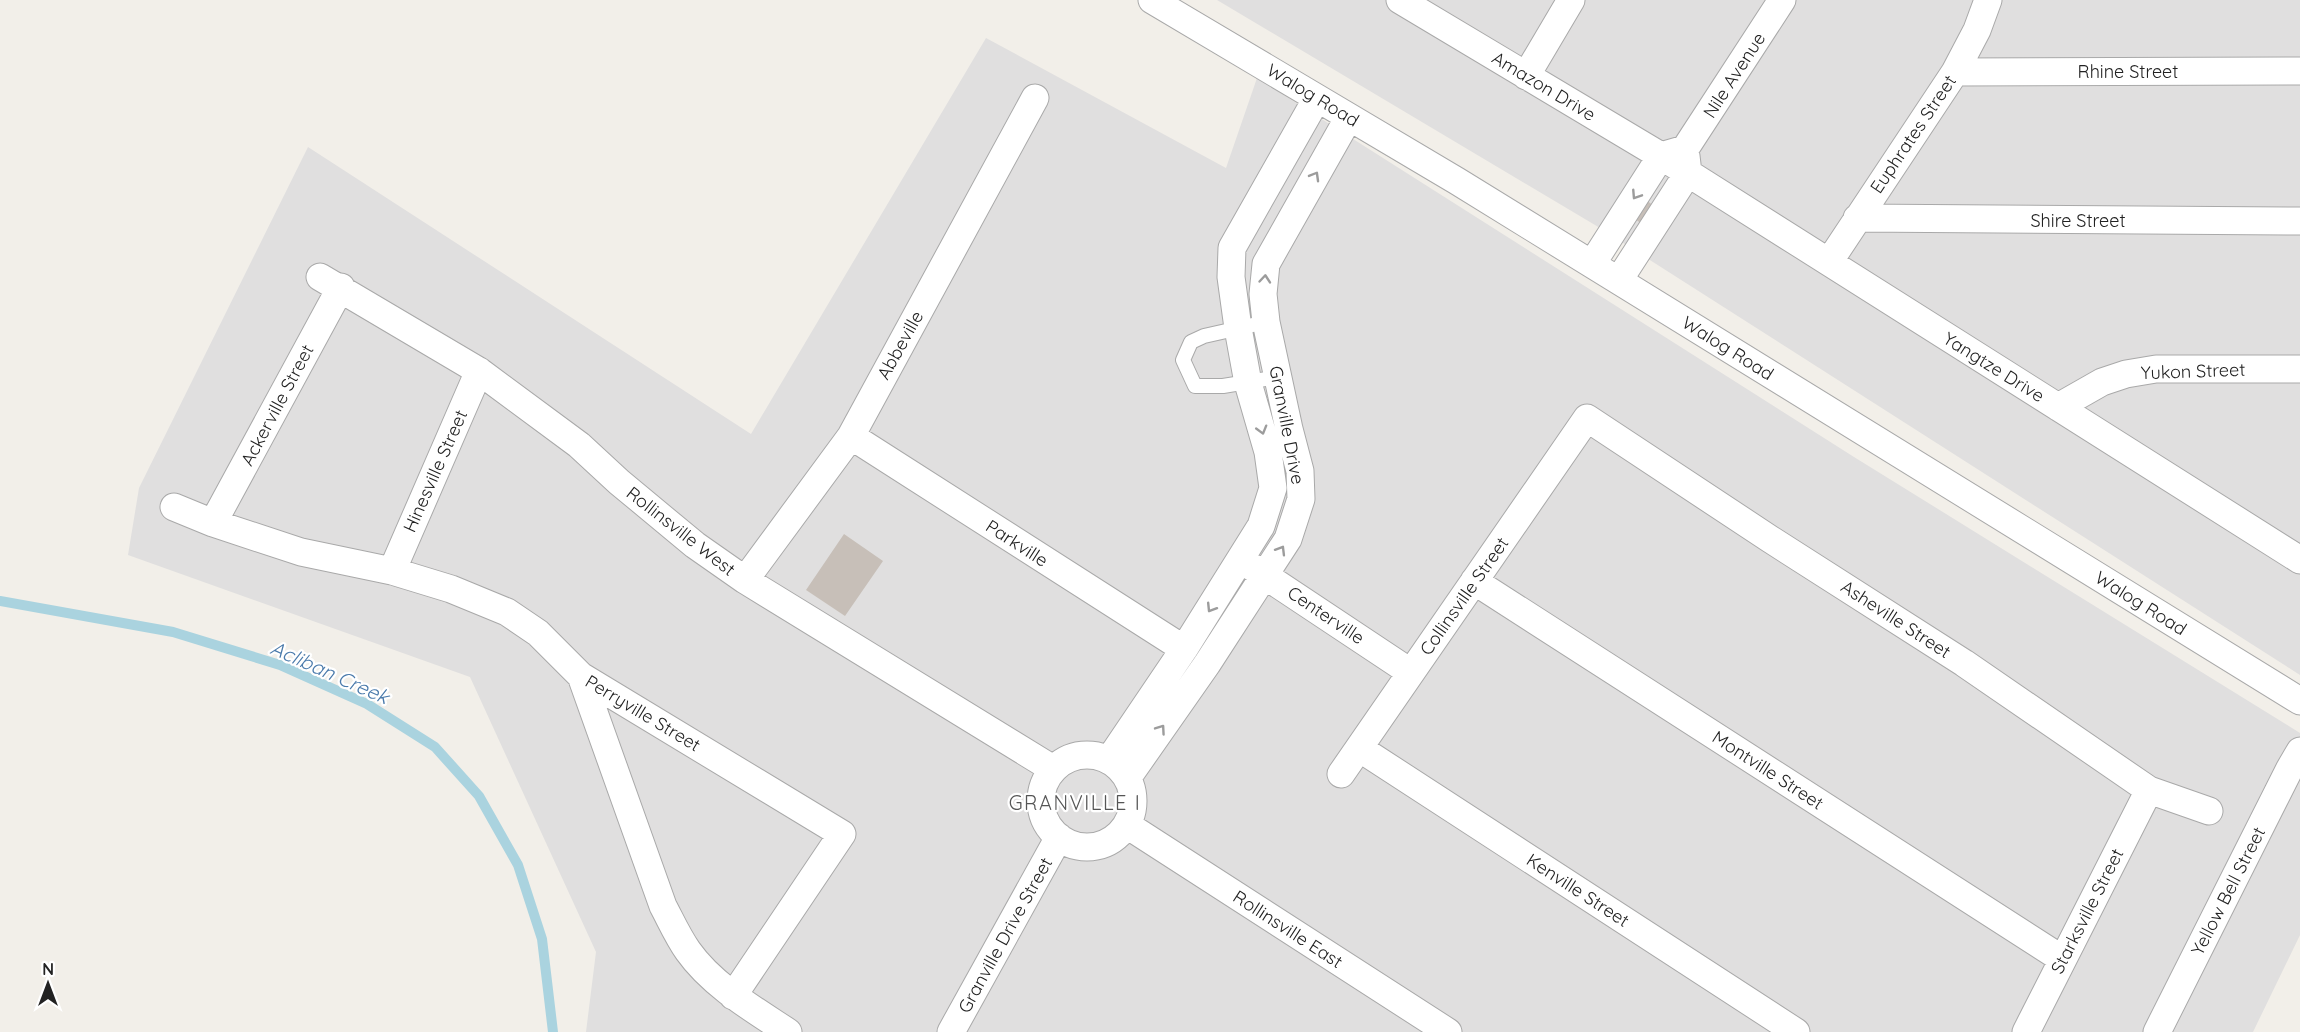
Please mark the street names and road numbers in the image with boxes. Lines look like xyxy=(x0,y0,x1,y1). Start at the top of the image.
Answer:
street label: Nile Avenue xyxy=(1698,28,1770,122)
street label: Amazon Drive xyxy=(1488,46,1600,126)
street label: Walog Road xyxy=(1263,58,1363,132)
street label: Rhine Street xyxy=(2078,60,2178,83)
street label: Euphrates Street xyxy=(1865,70,1961,198)
street label: Shire Street xyxy=(2030,209,2126,232)
street label: Abbeville xyxy=(872,307,928,383)
street label: Walog Road xyxy=(1678,311,1778,385)
street label: Yangtze Drive xyxy=(1939,327,2049,407)
street label: Ackerville Street xyxy=(235,340,319,470)
street label: Yukon Street xyxy=(2140,358,2246,384)
street label: Granville Drive xyxy=(1264,364,1310,486)
street label: Hinesville Street xyxy=(398,406,472,536)
street label: Rollinsville West xyxy=(622,481,740,581)
street label: Parkville xyxy=(981,514,1053,572)
street label: Collinsville Street xyxy=(1415,532,1513,660)
street label: Walog Road xyxy=(2091,566,2191,640)
street label: Asheville Street xyxy=(1837,575,1955,663)
street label: Centerville xyxy=(1283,581,1369,649)
street label: Perryville Street xyxy=(581,670,705,756)
street label: Montville Street xyxy=(1708,725,1828,815)
street label: Yellow Bell Street xyxy=(2186,823,2270,959)
street label: Starksville Street xyxy=(2045,844,2129,978)
street label: Kenville Street xyxy=(1522,848,1634,932)
street label: Granville Drive Street xyxy=(953,853,1057,1017)
street label: Rollinsville East xyxy=(1229,885,1347,973)

